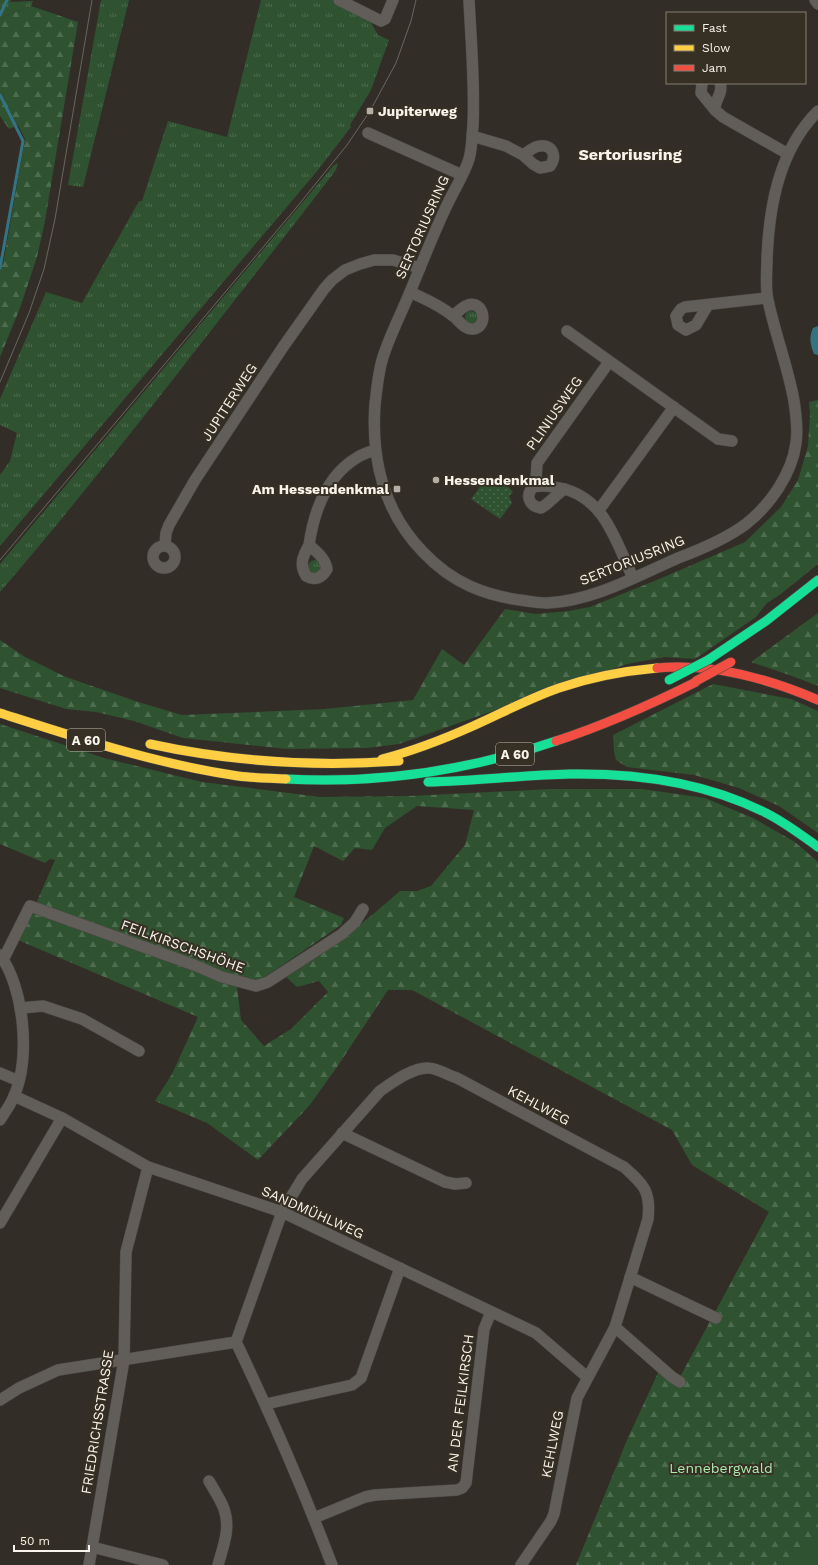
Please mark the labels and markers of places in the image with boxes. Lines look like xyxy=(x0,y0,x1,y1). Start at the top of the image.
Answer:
place label: Jupiterweg xyxy=(378,103,457,119)
marker: Jupiterweg xyxy=(365,106,375,116)
place label: Hessendenkmal xyxy=(444,472,555,488)
marker: Hessendenkmal xyxy=(431,475,441,485)
place label: Am Hessendenkmal xyxy=(252,481,389,497)
marker: Am Hessendenkmal xyxy=(392,484,402,494)

